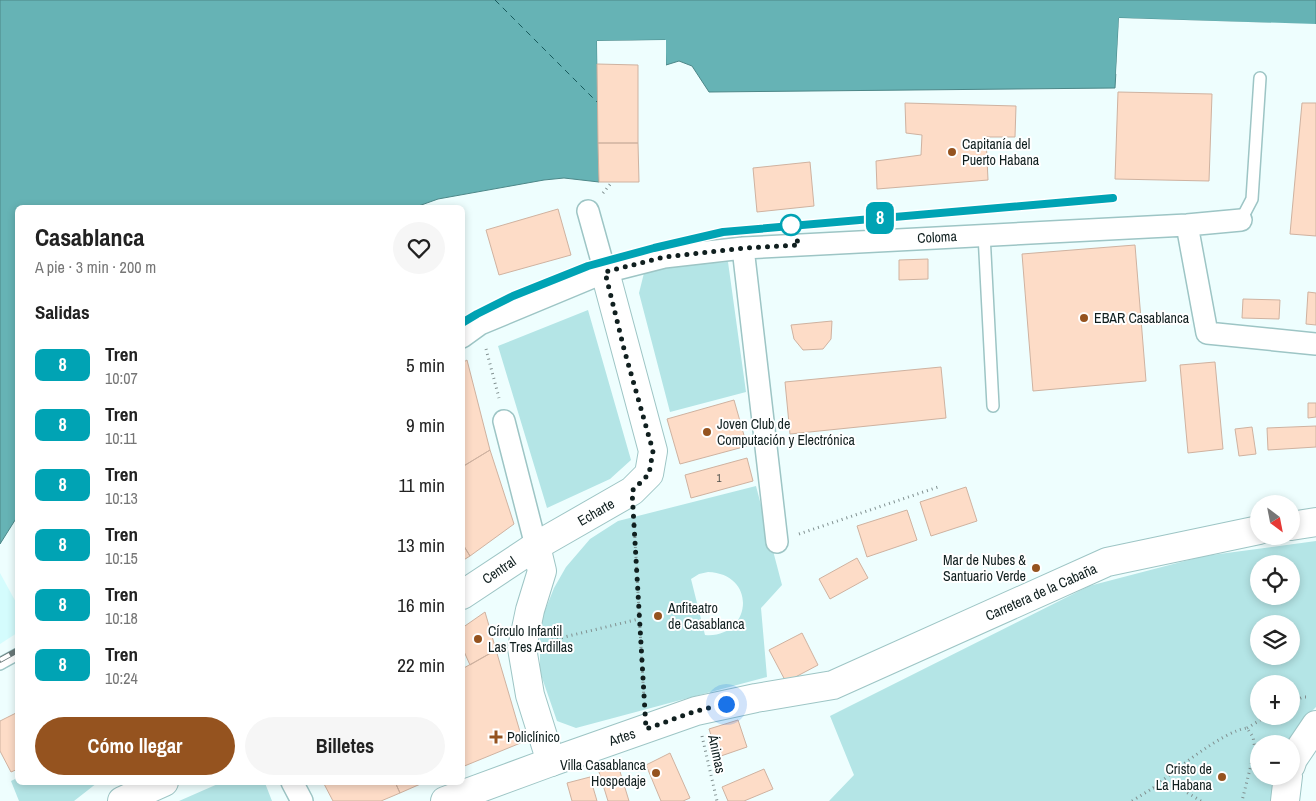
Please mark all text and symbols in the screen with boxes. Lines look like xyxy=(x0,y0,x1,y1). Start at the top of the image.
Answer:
place label: Capitanía del Puerto Habana xyxy=(962,135,1040,169)
marker: Capitanía del Puerto Habana xyxy=(946,146,958,158)
line badge: 8 xyxy=(864,202,896,234)
text: 8 xyxy=(876,205,884,230)
unlabelled marker xyxy=(780,214,802,236)
text: Casablanca xyxy=(35,221,144,253)
button: heart xyxy=(393,222,445,274)
street label: Coloma xyxy=(917,227,958,247)
text: A pie · 3 min · 200 m xyxy=(35,256,156,278)
text: Salidas xyxy=(35,299,90,325)
place label: EBAR Casablanca xyxy=(1094,309,1190,327)
marker: EBAR Casablanca xyxy=(1078,312,1090,324)
text: Tren xyxy=(105,341,138,367)
text: 8 xyxy=(58,352,67,377)
text: 5 min xyxy=(406,352,445,378)
text: 10:07 xyxy=(105,367,138,389)
text: Tren xyxy=(105,401,138,427)
text: 8 xyxy=(58,412,67,437)
text: 9 min xyxy=(406,412,445,438)
place label: Joven Club de Computación y Electrónica xyxy=(717,415,855,449)
marker: Joven Club de Computación y Electrónica xyxy=(701,426,713,438)
text: 10:11 xyxy=(105,427,137,449)
text: Tren xyxy=(105,461,138,487)
house number: 1 xyxy=(716,471,722,485)
text: 8 xyxy=(58,472,67,497)
text: 11 min xyxy=(399,472,445,498)
text: 10:13 xyxy=(105,487,138,509)
street label: Echarte xyxy=(574,494,618,530)
north arrow xyxy=(1250,495,1300,545)
map controls xyxy=(1250,495,1300,785)
text: Tren xyxy=(105,521,138,547)
text: 8 xyxy=(58,532,67,557)
text: 13 min xyxy=(397,532,445,558)
text: 10:15 xyxy=(105,547,138,569)
place label: Mar de Nubes & Santuario Verde xyxy=(943,551,1026,585)
street label: Central xyxy=(479,552,519,588)
button: locate xyxy=(1250,555,1300,605)
street label: Carretera de la Cabaña xyxy=(983,559,1100,625)
marker: Mar de Nubes & Santuario Verde xyxy=(1030,562,1042,574)
text: Tren xyxy=(105,581,138,607)
text: 8 xyxy=(58,592,67,617)
text: 16 min xyxy=(397,592,445,618)
place label: Anfiteatro de Casablanca xyxy=(667,599,745,633)
text: 10:18 xyxy=(105,607,138,629)
marker: Anfiteatro de Casablanca xyxy=(652,610,664,622)
button: layers xyxy=(1250,615,1300,665)
place label: Círculo Infantil Las Tres Ardillas xyxy=(488,622,573,656)
marker: Círculo Infantil Las Tres Ardillas xyxy=(472,633,484,645)
text: Tren xyxy=(105,641,138,667)
text: 8 xyxy=(58,652,67,677)
text: 22 min xyxy=(397,652,445,678)
text: 10:24 xyxy=(105,667,138,689)
button: + xyxy=(1250,675,1300,725)
your location xyxy=(714,692,739,717)
button: Cómo llegar xyxy=(35,717,235,775)
button: Billetes xyxy=(245,717,445,775)
street label: Artes xyxy=(605,724,638,750)
place label: Policlínico xyxy=(507,728,560,746)
marker: Policlínico xyxy=(489,730,503,744)
street label: Ánimas xyxy=(704,732,730,775)
button: − xyxy=(1250,735,1300,785)
place label: Villa Casablanca Hospedaje xyxy=(560,756,647,790)
place label: Cristo de La Habana xyxy=(1156,760,1213,794)
marker: Villa Casablanca Hospedaje xyxy=(650,767,662,779)
marker: Cristo de La Habana xyxy=(1216,771,1228,783)

